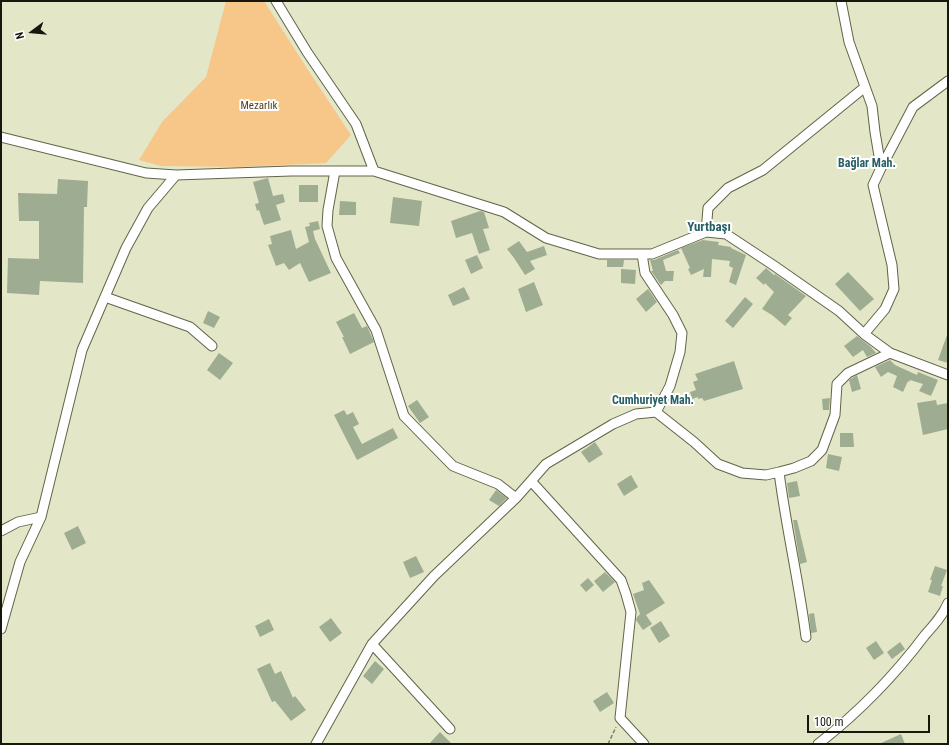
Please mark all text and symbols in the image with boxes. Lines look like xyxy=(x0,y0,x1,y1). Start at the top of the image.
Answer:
north arrow xyxy=(12,12,52,52)
text: N xyxy=(13,30,27,40)
park label: Mezarlık xyxy=(241,99,277,113)
district label: Bağlar Mah. xyxy=(838,157,896,171)
district label: Yurtbaşı xyxy=(687,220,731,236)
district label: Cumhuriyet Mah. xyxy=(612,394,694,408)
scale bar xyxy=(809,707,932,733)
text: 100 m xyxy=(814,715,844,729)

